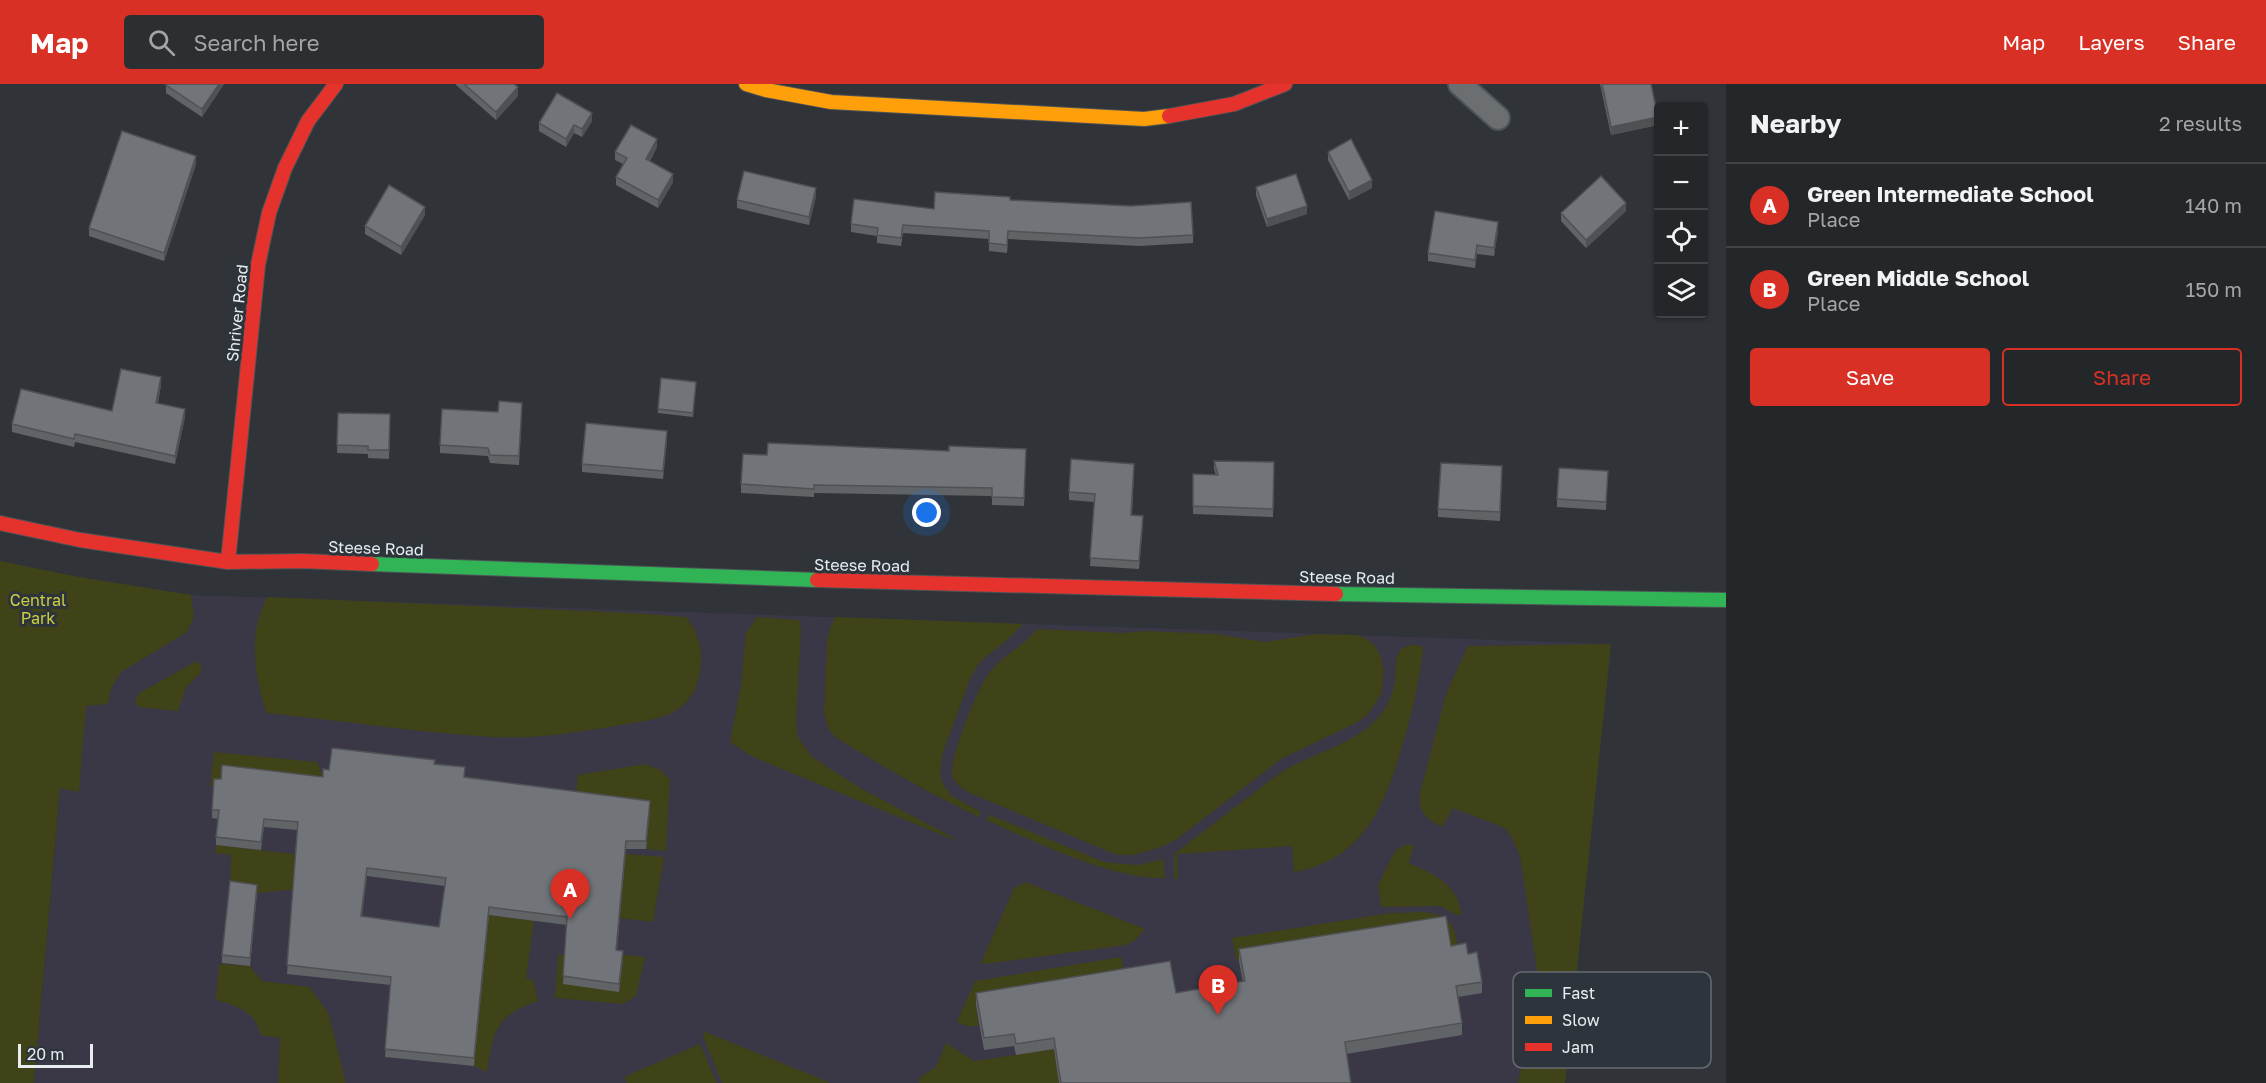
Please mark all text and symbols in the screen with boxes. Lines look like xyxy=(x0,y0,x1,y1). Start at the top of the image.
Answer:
search box xyxy=(124,15,544,69)
text: Map xyxy=(30,26,88,59)
icon: search xyxy=(145,26,178,59)
text: Search here xyxy=(193,29,319,56)
text: Map xyxy=(2002,29,2045,55)
text: Layers xyxy=(2078,29,2145,55)
text: Share xyxy=(2178,29,2236,55)
map controls xyxy=(1654,102,1708,318)
button: + xyxy=(1654,102,1708,156)
text: Nearby xyxy=(1750,108,1841,139)
text: 2 results xyxy=(2159,111,2242,135)
button: − xyxy=(1654,156,1708,210)
text: Green Intermediate School xyxy=(1807,180,2094,207)
text: A xyxy=(1762,193,1777,217)
text: 140 m xyxy=(2185,193,2242,217)
text: Place xyxy=(1807,207,1860,231)
button: locate xyxy=(1654,210,1708,264)
street label: Shriver Road xyxy=(222,263,252,363)
button: layers xyxy=(1654,264,1708,318)
text: Green Middle School xyxy=(1807,264,2029,291)
text: B xyxy=(1762,277,1777,301)
text: 150 m xyxy=(2186,277,2242,301)
text: Place xyxy=(1807,291,1860,315)
button: Save xyxy=(1750,348,1990,406)
button: Share xyxy=(2002,348,2242,406)
your location xyxy=(912,498,941,527)
street label: Steese Road xyxy=(328,536,424,560)
street label: Steese Road xyxy=(814,554,910,576)
street label: Steese Road xyxy=(1299,566,1395,588)
park label: Central Park xyxy=(10,590,66,628)
pin: A xyxy=(550,870,590,919)
pin: B xyxy=(1198,966,1238,1015)
legend xyxy=(1513,972,1711,1068)
text: Fast xyxy=(1562,983,1595,1003)
text: Slow xyxy=(1562,1010,1600,1030)
text: Jam xyxy=(1562,1037,1594,1057)
scale bar xyxy=(18,1041,93,1068)
text: 20 m xyxy=(27,1044,64,1064)

